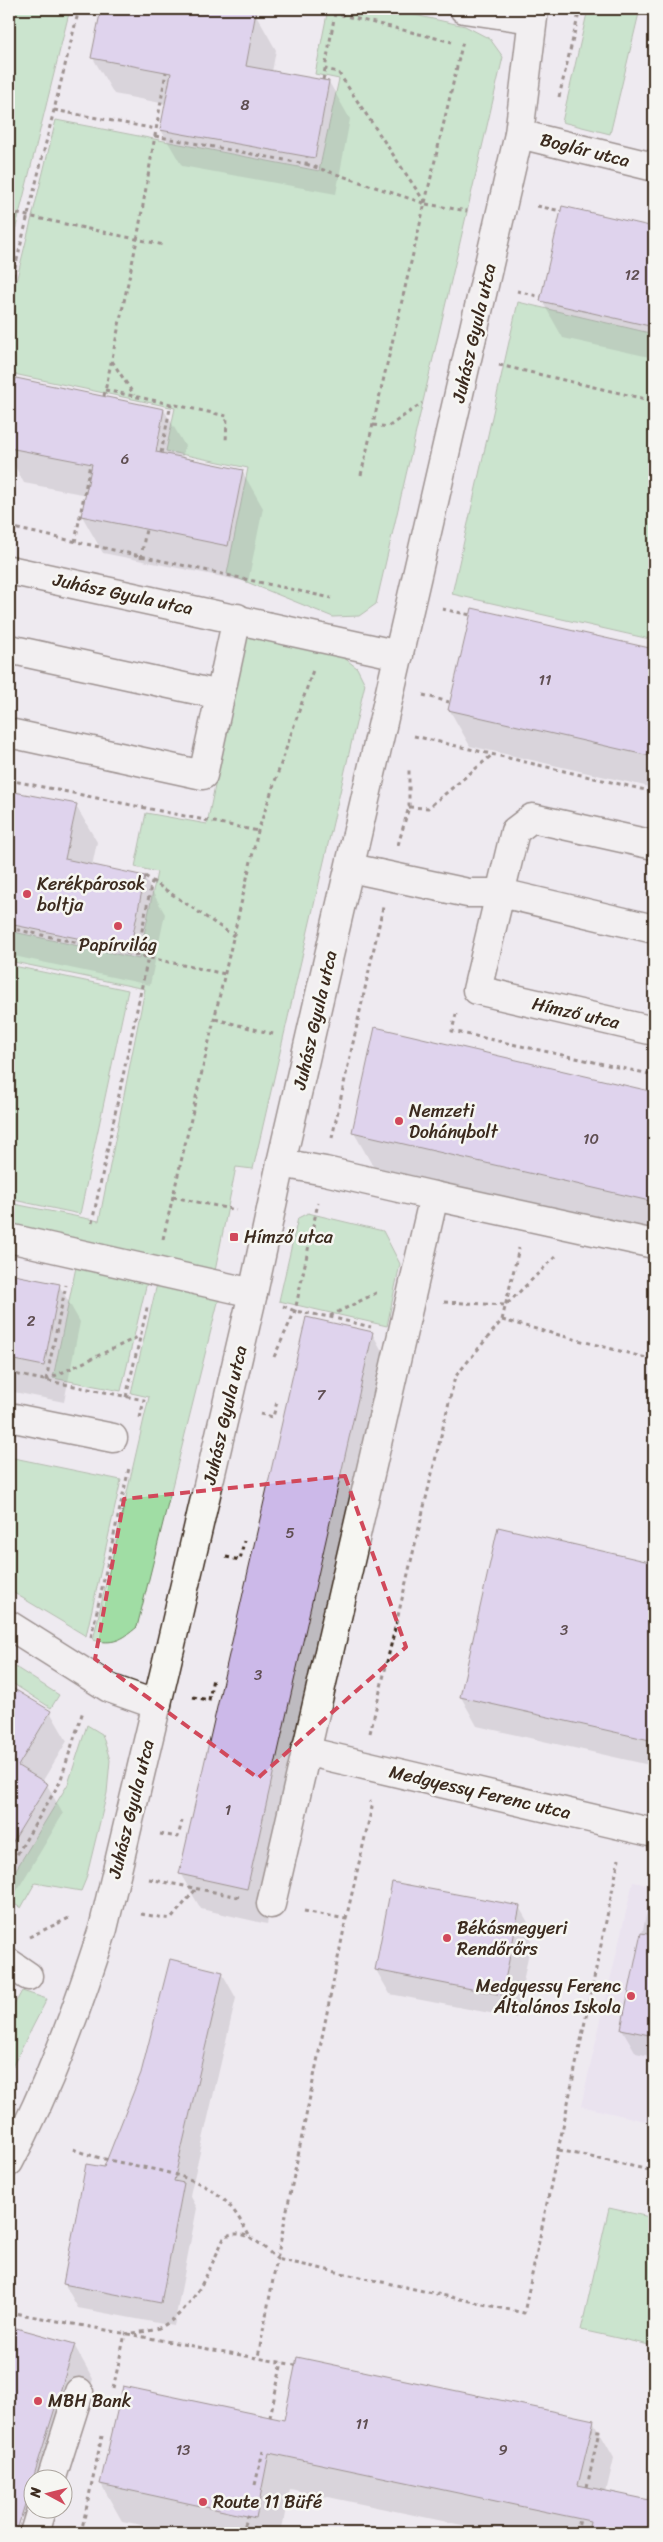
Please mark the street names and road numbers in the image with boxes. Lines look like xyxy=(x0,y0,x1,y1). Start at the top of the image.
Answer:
street label: Boglár utca xyxy=(537,123,633,177)
street label: Juhász Gyula utca xyxy=(442,260,506,407)
street label: Juhász Gyula utca xyxy=(49,563,196,624)
street label: Juhász Gyula utca xyxy=(283,947,347,1094)
street label: Hímző utca xyxy=(529,987,624,1039)
street label: Juhász Gyula utca xyxy=(193,1342,257,1489)
street label: Juhász Gyula utca xyxy=(98,1736,164,1883)
street label: Medgyessy Ferenc utca xyxy=(386,1756,574,1828)

